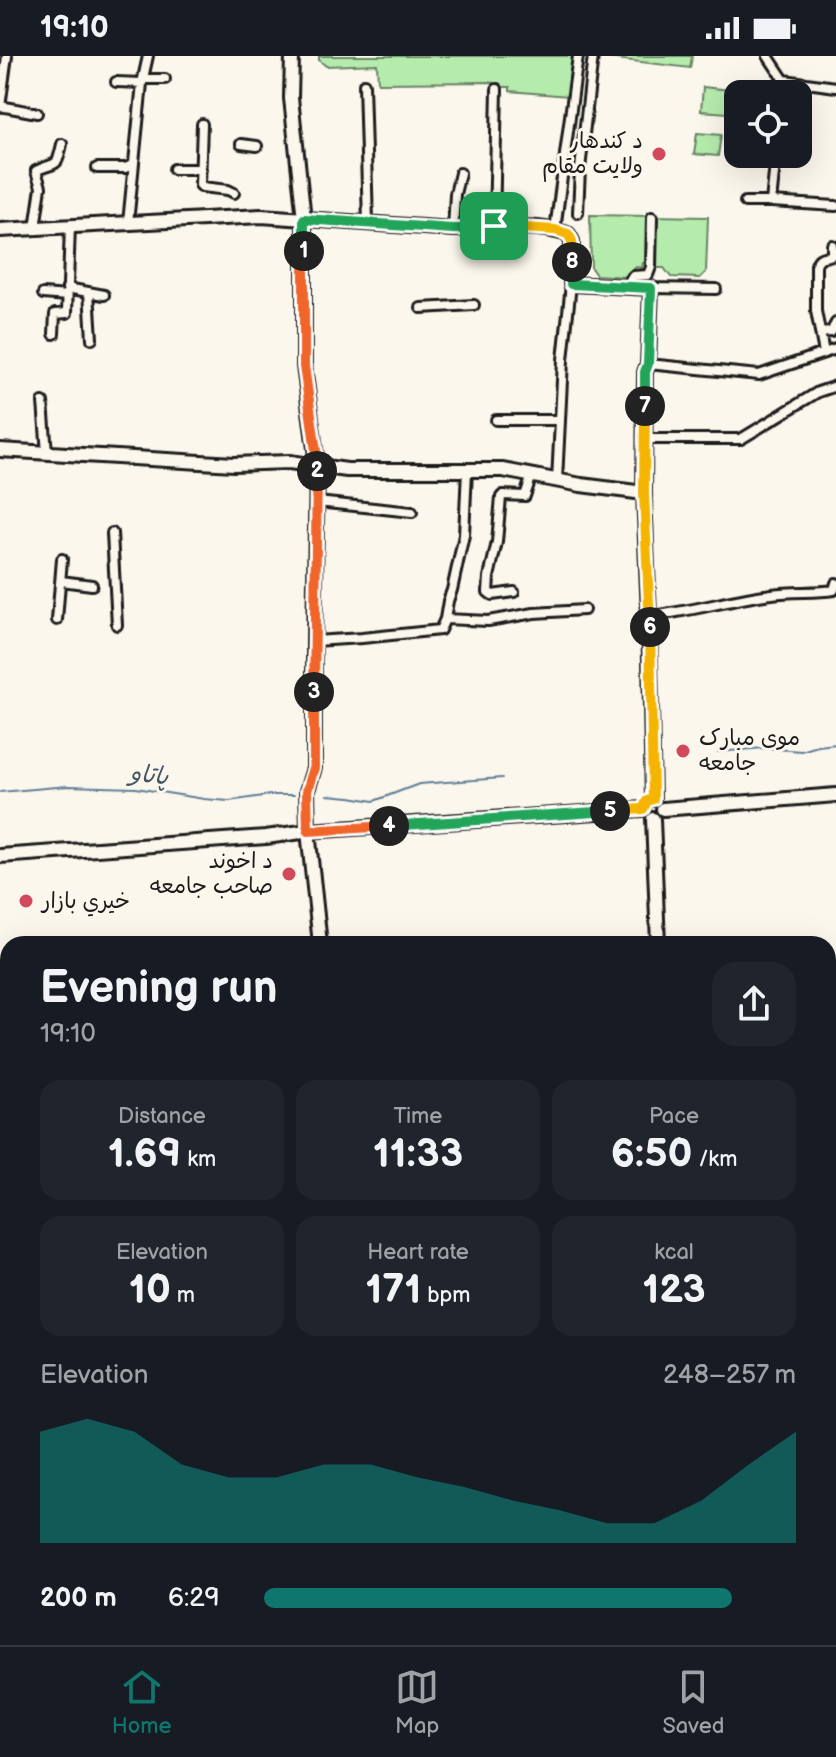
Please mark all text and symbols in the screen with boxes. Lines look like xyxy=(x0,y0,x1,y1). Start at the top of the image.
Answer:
text: 19:10 xyxy=(40,10,109,46)
map controls xyxy=(724,80,812,168)
button: locate xyxy=(724,80,812,168)
place label: د کندهار ولايت مقام xyxy=(542,128,643,182)
marker: د کندهار ولايت مقام xyxy=(650,145,668,163)
pin xyxy=(460,192,528,260)
icon: arrive xyxy=(472,204,516,248)
pin: 1 xyxy=(284,231,324,271)
text: 1 xyxy=(299,237,309,264)
pin: 8 xyxy=(552,242,592,282)
text: 8 xyxy=(565,248,579,275)
pin: 7 xyxy=(625,386,665,426)
text: 7 xyxy=(639,392,651,419)
pin: 2 xyxy=(297,451,337,491)
text: 2 xyxy=(310,457,324,484)
pin: 6 xyxy=(630,607,670,647)
text: 6 xyxy=(643,613,657,640)
pin: 3 xyxy=(294,672,334,712)
text: 3 xyxy=(308,678,320,705)
place label: موی مبارک جامعه xyxy=(699,725,800,777)
marker: موی مبارک جامعه xyxy=(674,742,692,760)
water label: پاتاو xyxy=(126,758,170,792)
pin: 5 xyxy=(590,791,630,831)
text: 5 xyxy=(604,797,616,824)
pin: 4 xyxy=(369,806,409,846)
text: 4 xyxy=(383,812,395,839)
place label: د اخوند صاحب جامعه xyxy=(150,848,273,900)
marker: د اخوند صاحب جامعه xyxy=(280,865,298,883)
place label: خیري بازار xyxy=(40,888,130,917)
marker: خیري بازار xyxy=(17,892,35,910)
text: Evening run xyxy=(40,962,277,1015)
button: share xyxy=(712,962,796,1046)
text: 19:10 xyxy=(40,1019,96,1050)
text: Distance xyxy=(118,1103,206,1130)
text: Time xyxy=(394,1103,442,1130)
text: Pace xyxy=(649,1103,699,1130)
text: 1.69 xyxy=(108,1130,181,1178)
text: 11:33 xyxy=(373,1130,463,1178)
text: 6:50 xyxy=(611,1130,692,1178)
text: km xyxy=(181,1146,216,1173)
text: /km xyxy=(692,1146,737,1173)
text: Elevation xyxy=(116,1239,208,1266)
text: Heart rate xyxy=(367,1239,469,1266)
text: kcal xyxy=(654,1239,694,1266)
text: 10 xyxy=(129,1266,171,1314)
text: 171 xyxy=(365,1266,421,1314)
text: 123 xyxy=(642,1266,706,1314)
text: m xyxy=(171,1282,195,1309)
text: bpm xyxy=(421,1282,471,1309)
text: Elevation xyxy=(40,1360,148,1391)
text: 248–257 m xyxy=(663,1360,796,1391)
text: 200 m xyxy=(40,1583,117,1614)
text: 6:29 xyxy=(168,1583,220,1614)
tab: Home xyxy=(112,1665,172,1740)
tab: Map xyxy=(395,1665,439,1740)
tab: Saved xyxy=(663,1665,724,1740)

